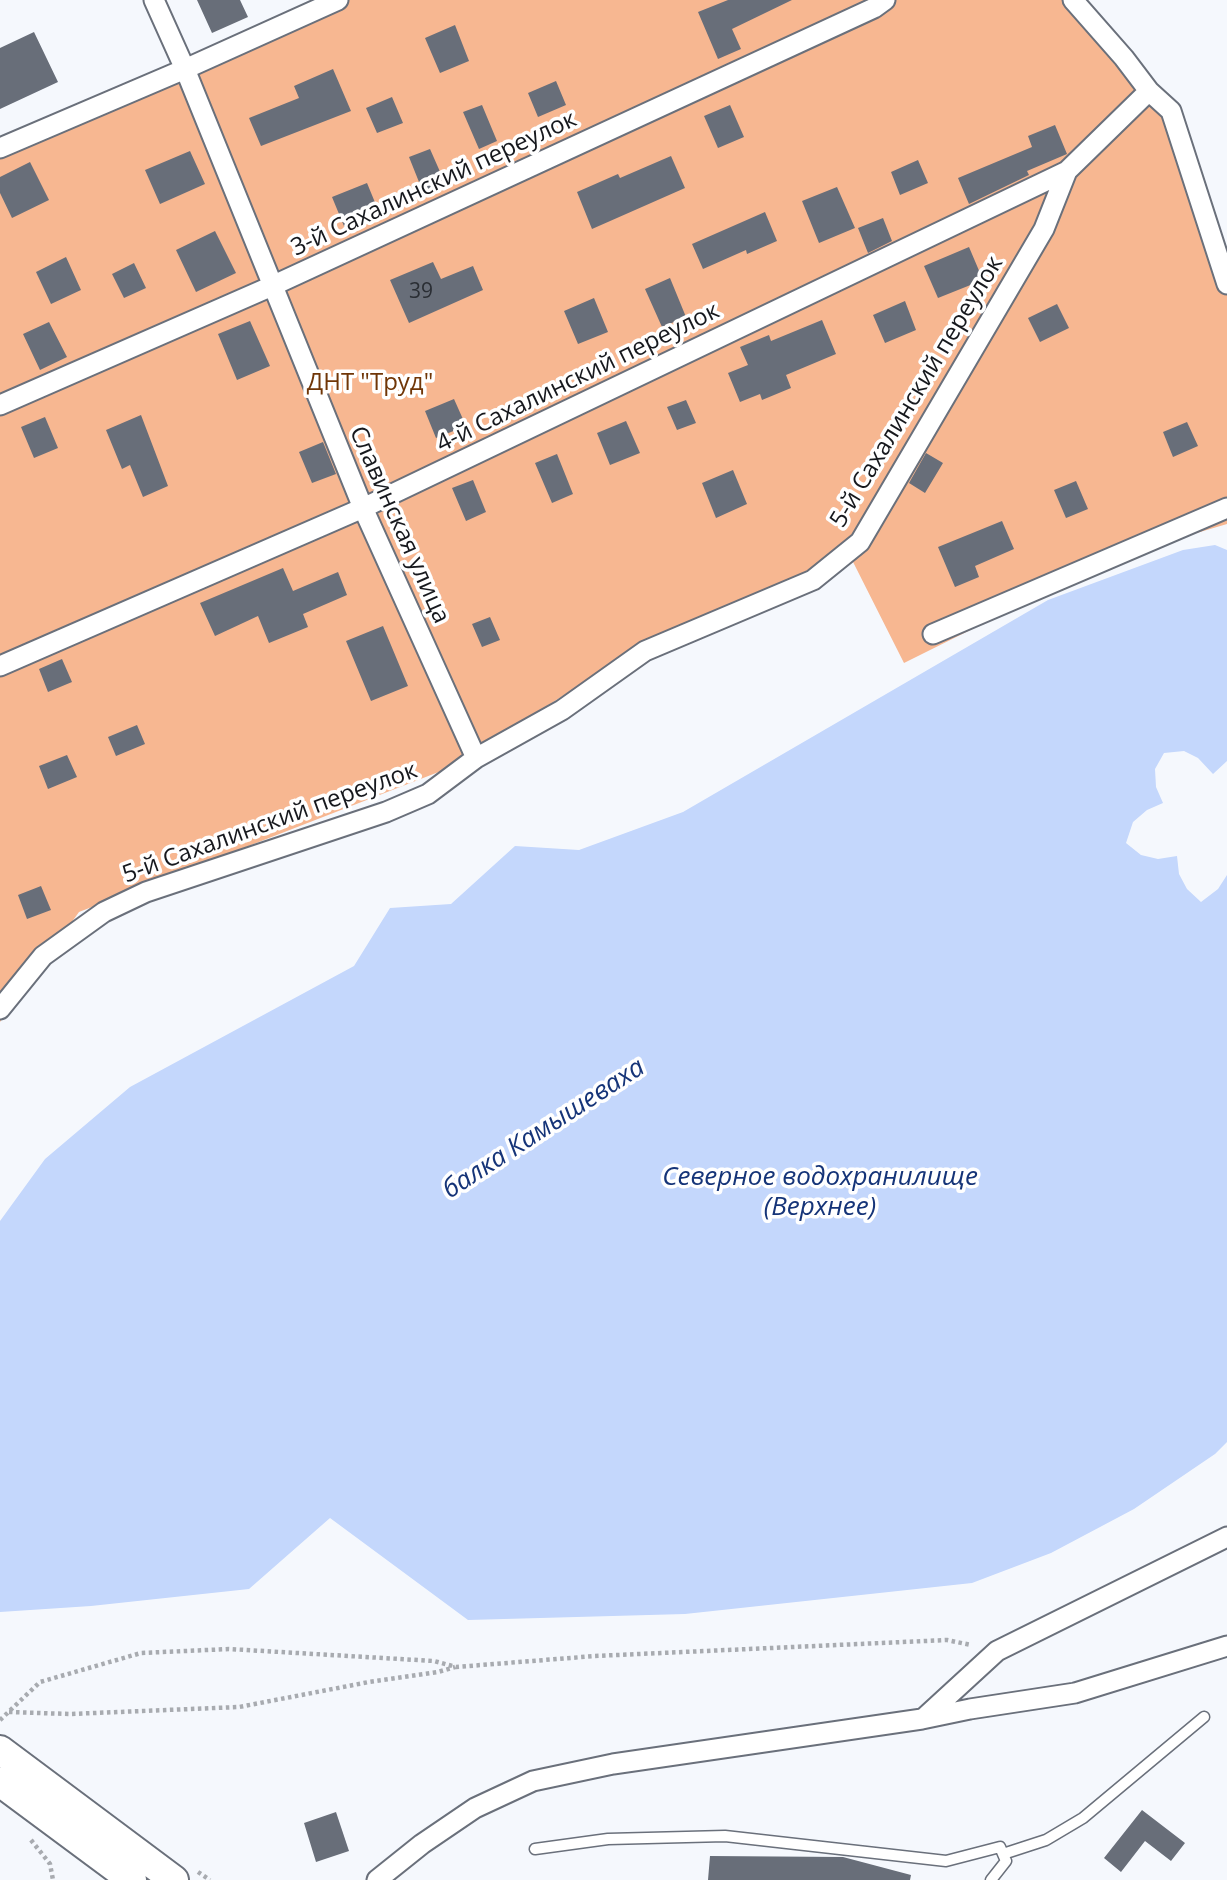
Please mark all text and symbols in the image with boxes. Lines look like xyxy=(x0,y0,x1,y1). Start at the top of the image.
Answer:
street label: 3-й Сахалинский переулок xyxy=(287,105,581,263)
street label: 5-й Сахалинский переулок xyxy=(825,251,1009,533)
house number: 39 xyxy=(409,279,433,305)
street label: 4-й Сахалинский переулок xyxy=(432,297,724,459)
park label: ДНТ "Труд" xyxy=(307,369,433,397)
street label: Славинская улица xyxy=(343,422,455,628)
street label: 5-й Сахалинский переулок xyxy=(119,756,421,890)
water label: балка Камышеваха xyxy=(437,1052,651,1206)
water label: Северное водохранилище (Верхнее) xyxy=(662,1162,978,1224)

